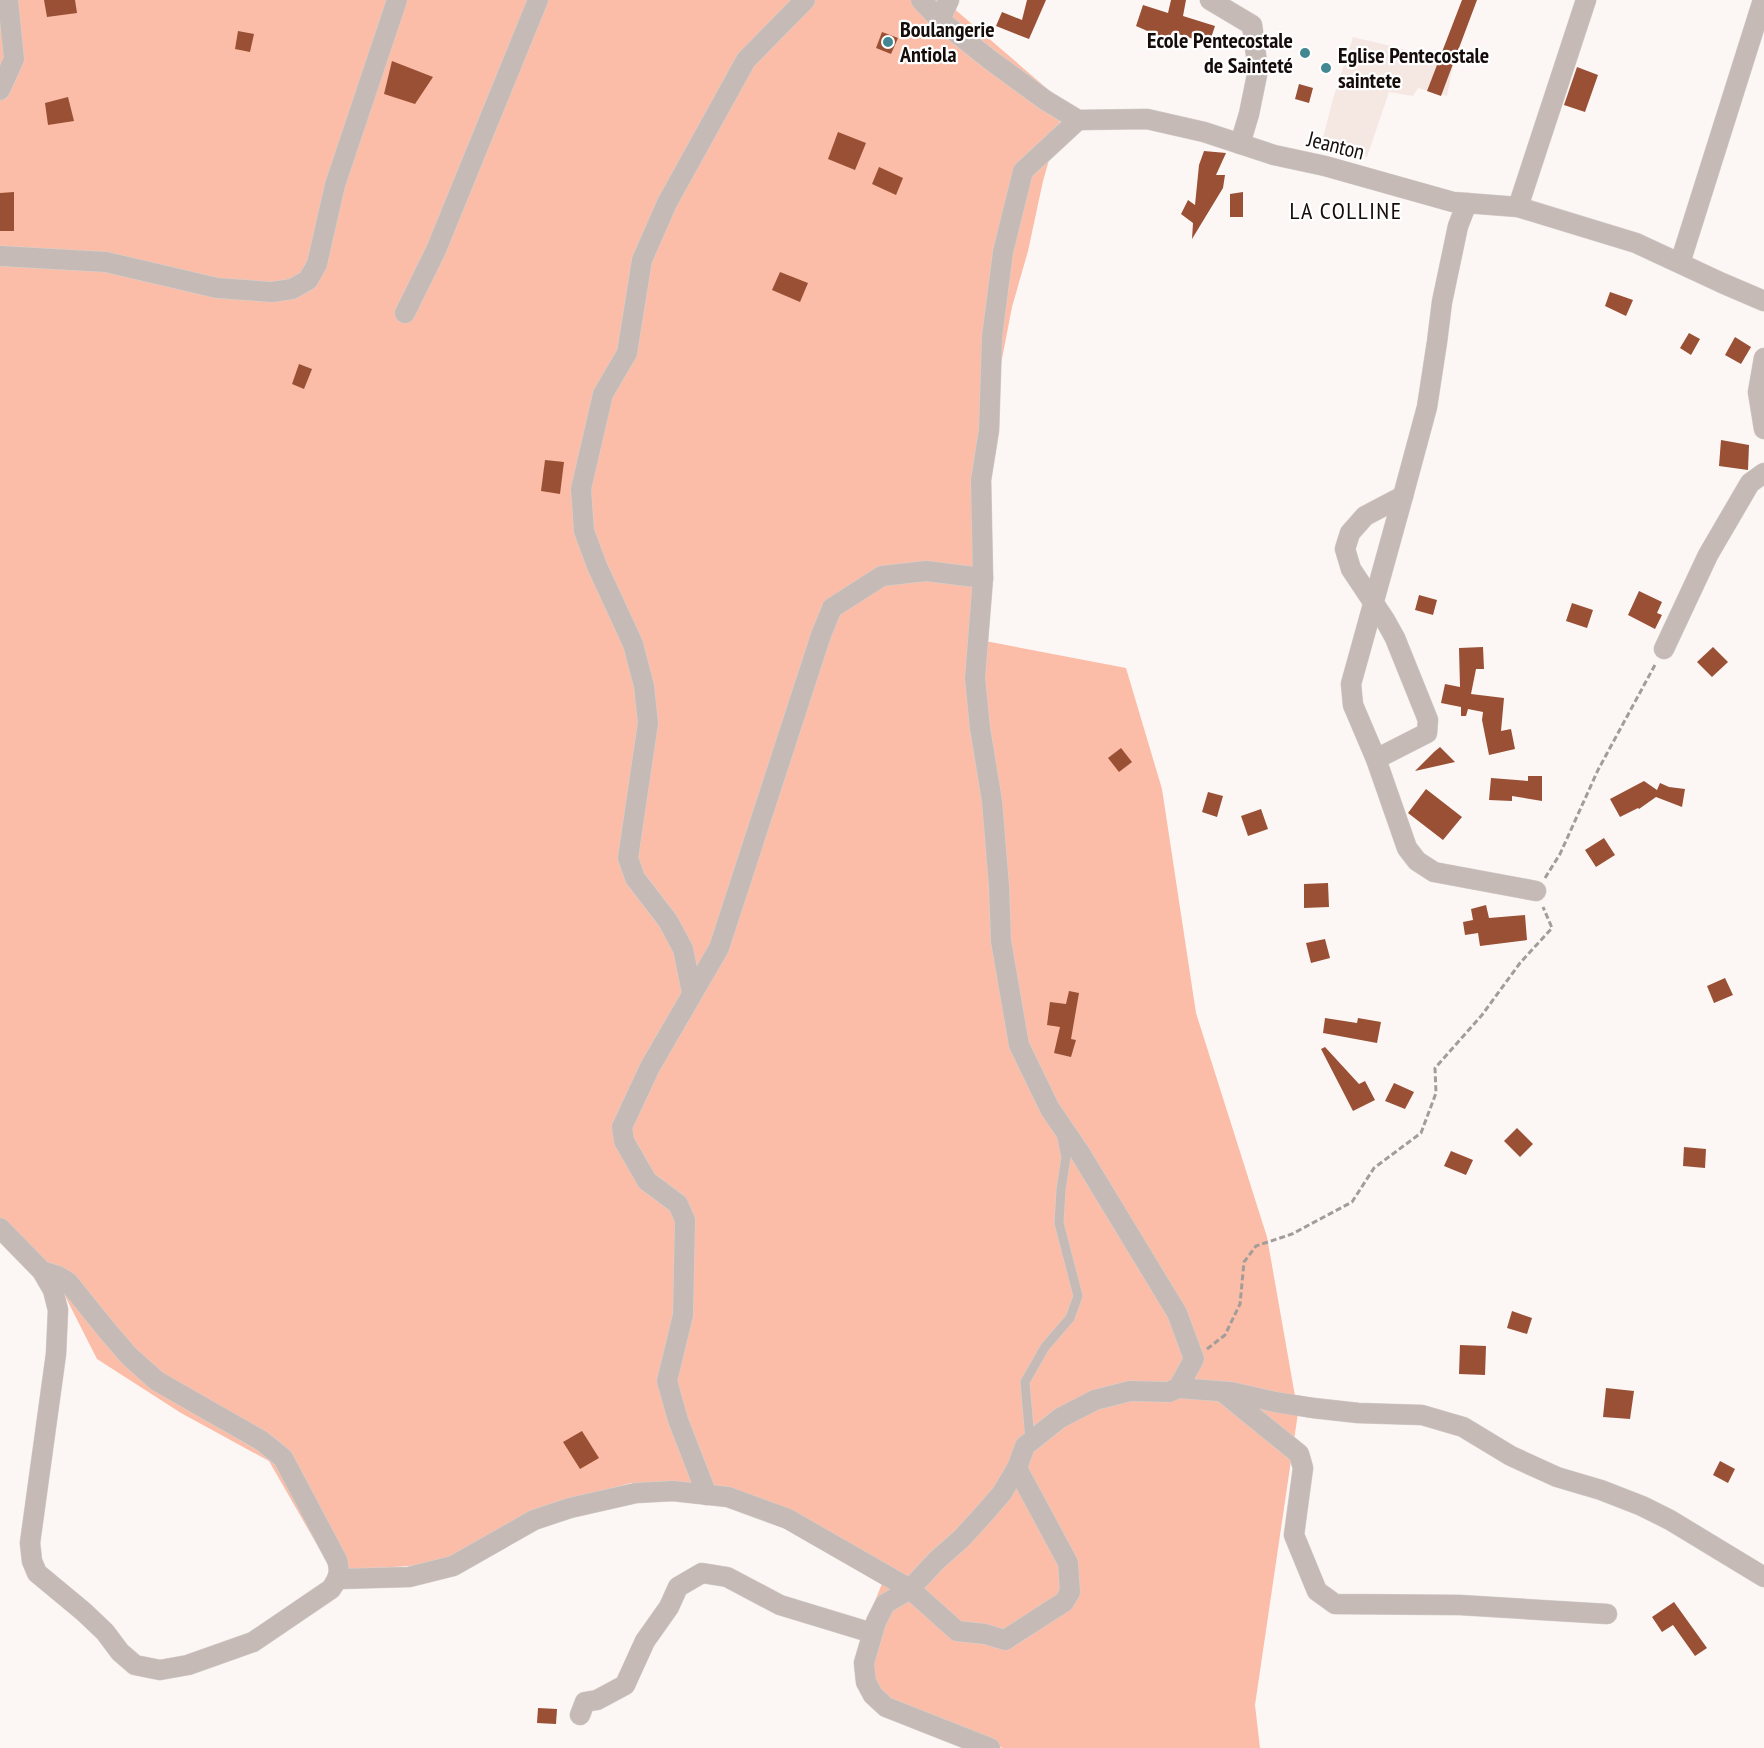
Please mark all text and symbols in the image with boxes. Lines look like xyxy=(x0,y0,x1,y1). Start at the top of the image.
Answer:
place label: Boulangerie Antiola xyxy=(899,15,995,68)
place label: Ecole Pentecostale de Sainteté xyxy=(1147,26,1293,79)
marker: Boulangerie Antiola xyxy=(881,35,895,49)
place label: Eglise Pentecostale saintete xyxy=(1338,41,1489,94)
marker: Ecole Pentecostale de Sainteté xyxy=(1298,46,1312,60)
marker: Eglise Pentecostale saintete xyxy=(1319,61,1333,75)
street label: Jeanton xyxy=(1304,124,1367,166)
district label: LA COLLINE xyxy=(1289,195,1403,226)

